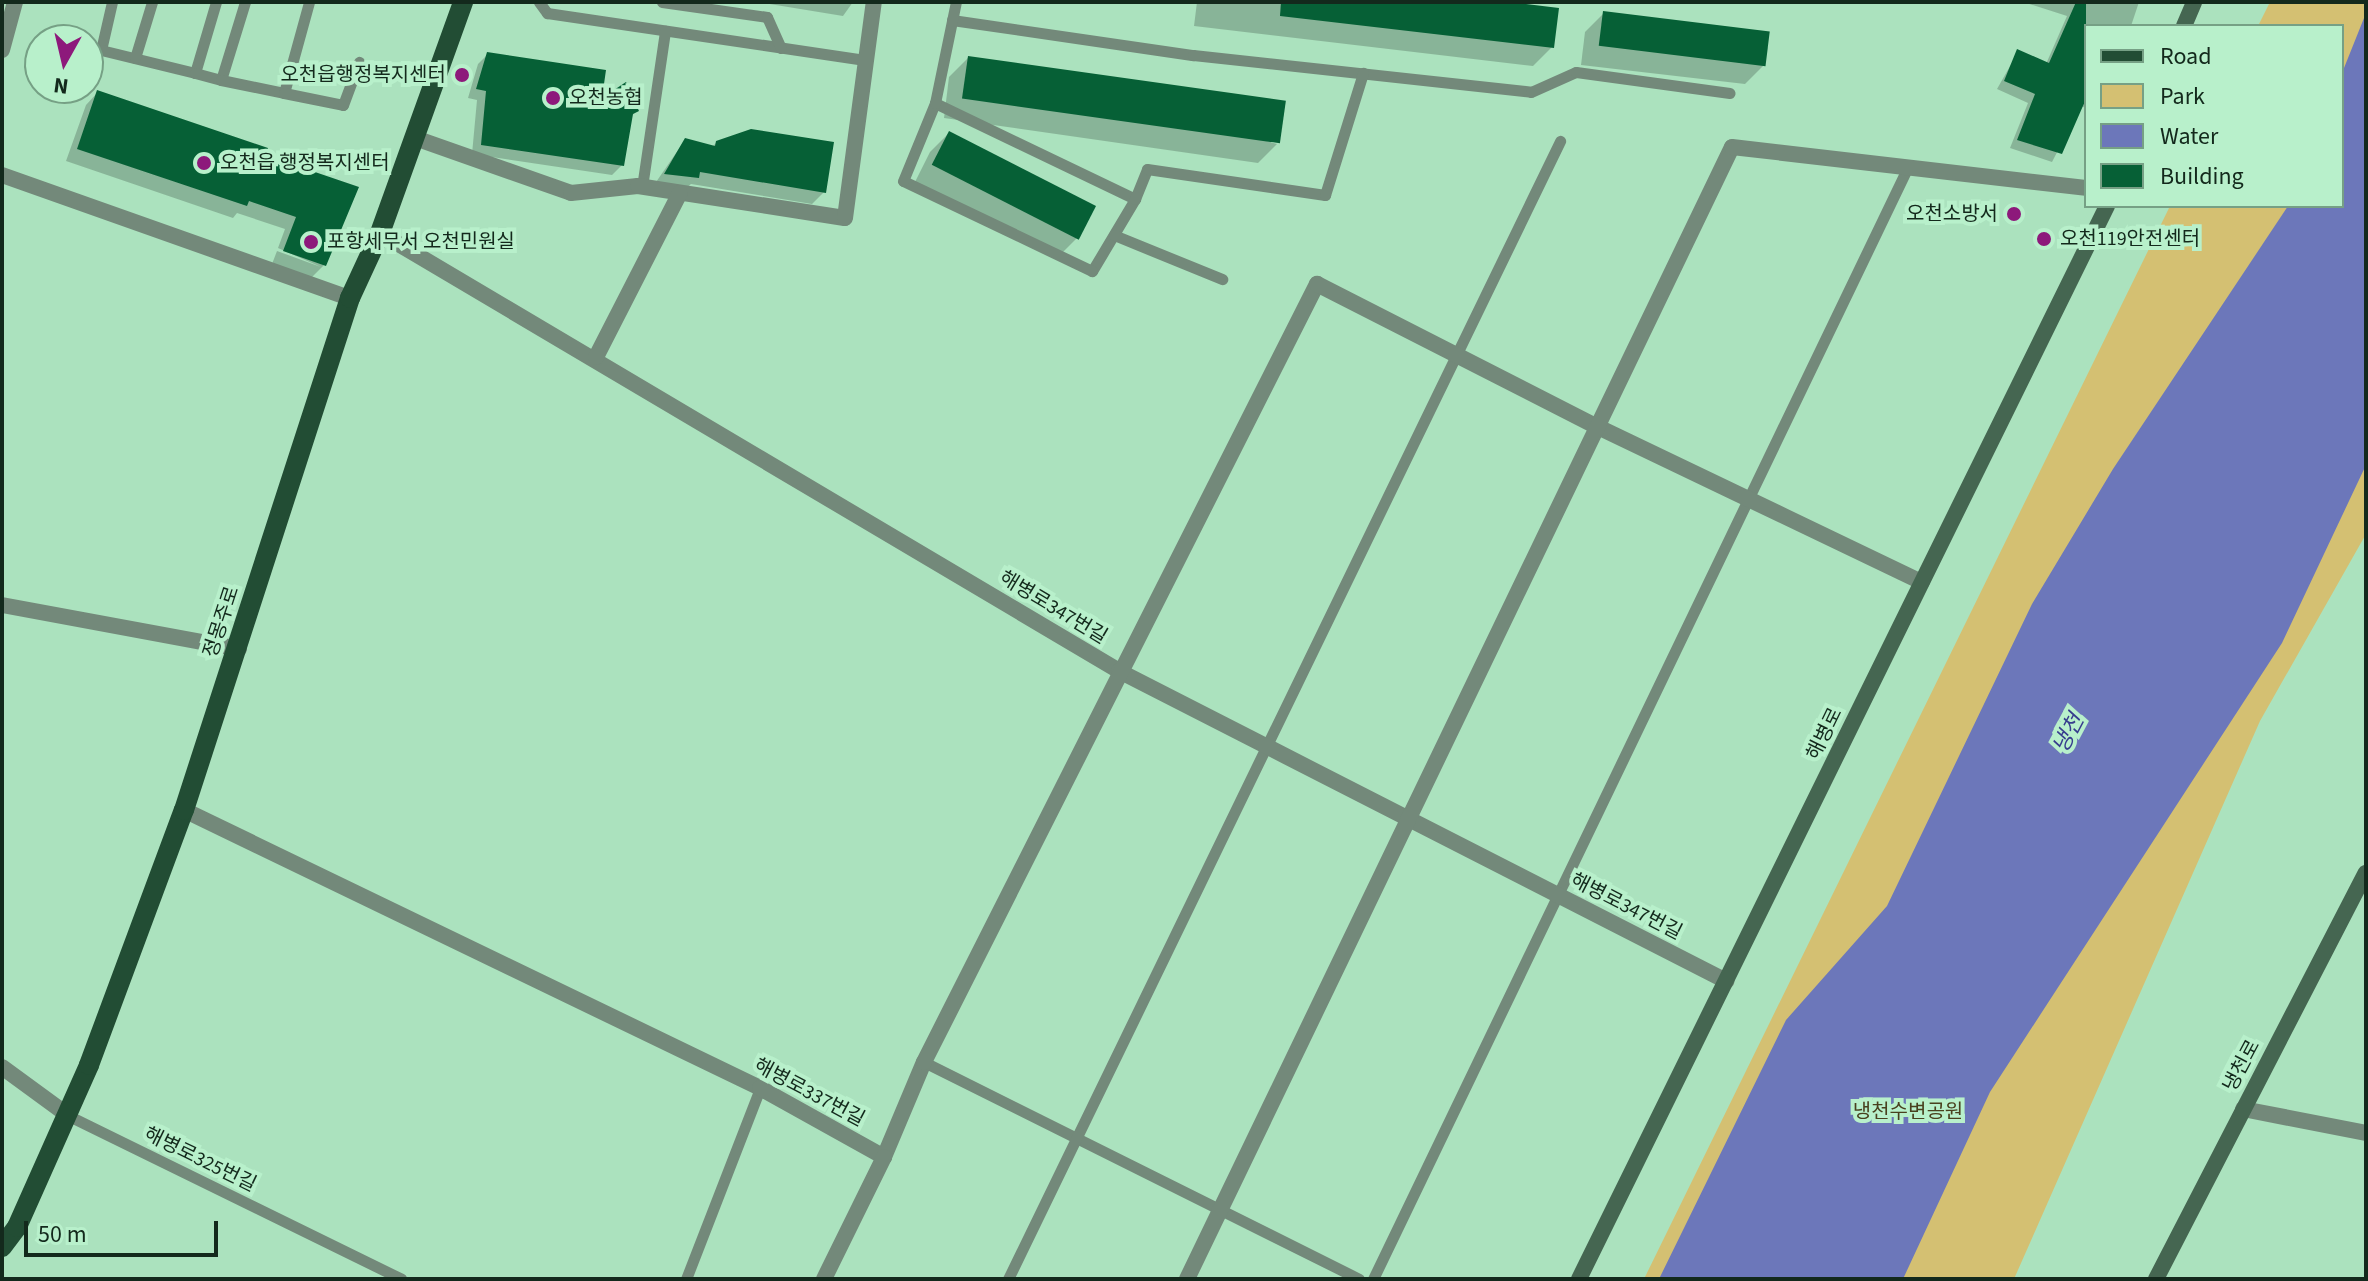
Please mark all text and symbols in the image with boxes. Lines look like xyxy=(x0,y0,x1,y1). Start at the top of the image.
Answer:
north arrow xyxy=(24,24,104,104)
legend xyxy=(2084,24,2344,208)
text: Road xyxy=(2160,39,2212,74)
place label: 오천읍행정복지센터 xyxy=(280,63,446,87)
marker: 오천읍행정복지센터 xyxy=(453,66,471,84)
text: N xyxy=(51,69,70,103)
text: Park xyxy=(2160,79,2205,114)
place label: 오천농협 xyxy=(569,86,643,110)
marker: 오천농협 xyxy=(544,89,562,107)
text: Water xyxy=(2160,119,2218,154)
place label: 오천읍 행정복지센터 xyxy=(220,151,390,175)
marker: 오천읍 행정복지센터 xyxy=(195,154,213,172)
text: Building xyxy=(2160,159,2244,194)
place label: 오천소방서 xyxy=(1906,202,1998,226)
marker: 오천소방서 xyxy=(2005,205,2023,223)
place label: 오천119안전센터 xyxy=(2060,227,2200,251)
place label: 포항세무서 오천민원실 xyxy=(327,230,515,254)
marker: 오천119안전센터 xyxy=(2035,230,2053,248)
marker: 포항세무서 오천민원실 xyxy=(302,233,320,251)
street label: 해병로347번길 xyxy=(995,566,1111,650)
street label: 정몽주로 xyxy=(199,583,245,661)
street label: 해병로 xyxy=(1802,704,1848,764)
water label: 냉천 xyxy=(2048,710,2090,758)
street label: 해병로347번길 xyxy=(1566,869,1686,945)
street label: 냉천로 xyxy=(2218,1036,2266,1096)
street label: 해병로337번길 xyxy=(750,1054,868,1132)
park label: 냉천수변공원 xyxy=(1853,1100,1963,1124)
street label: 해병로325번길 xyxy=(140,1123,260,1197)
scale bar xyxy=(28,1205,222,1255)
text: 50 m xyxy=(38,1217,87,1252)

